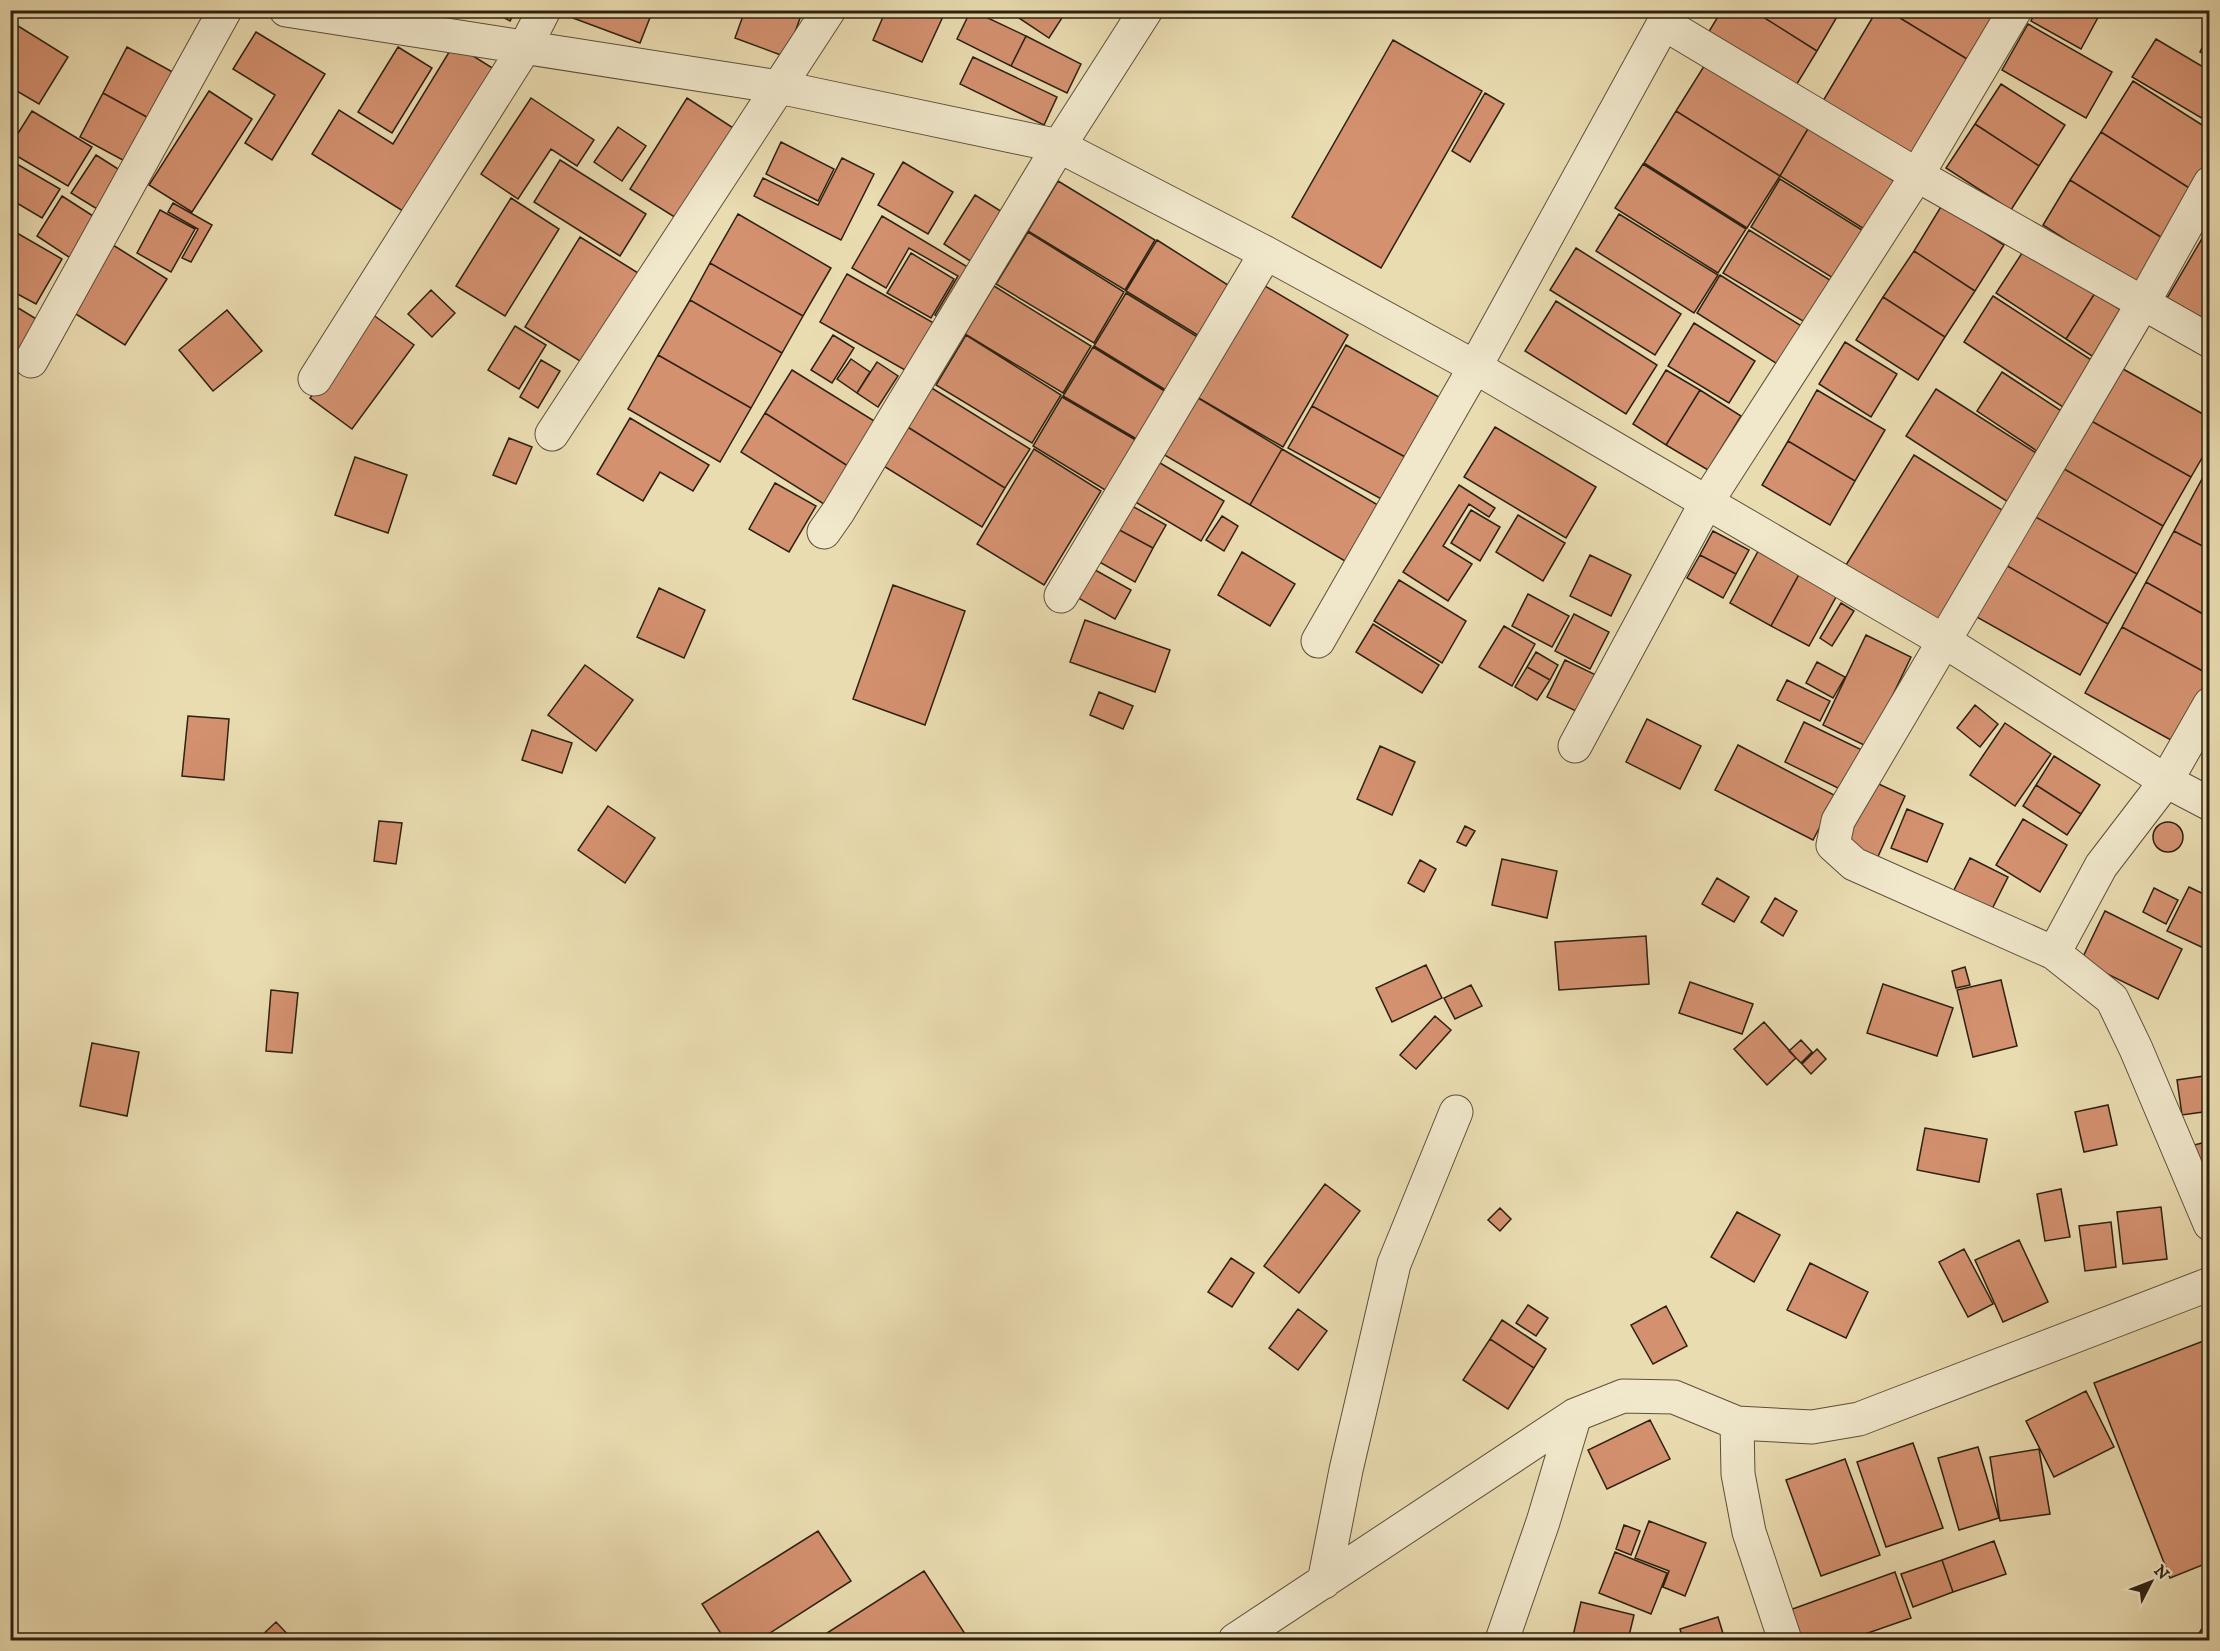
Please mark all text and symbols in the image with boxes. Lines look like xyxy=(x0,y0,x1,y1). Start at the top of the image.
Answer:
north arrow xyxy=(2121,1552,2181,1612)
text: N xyxy=(2150,1561,2173,1584)

